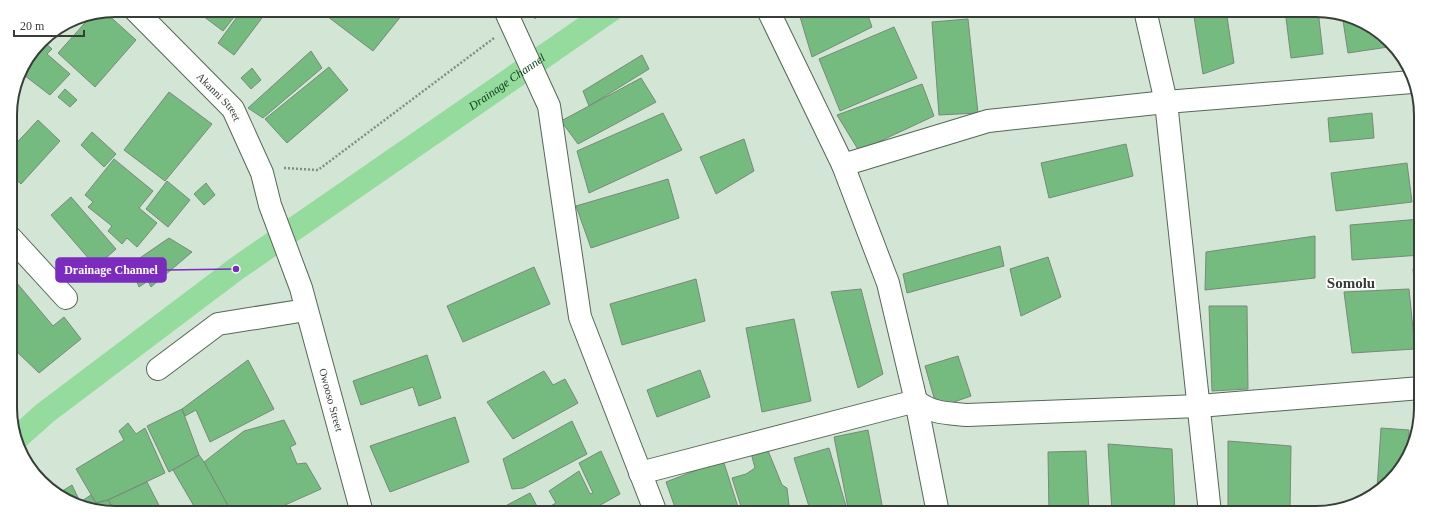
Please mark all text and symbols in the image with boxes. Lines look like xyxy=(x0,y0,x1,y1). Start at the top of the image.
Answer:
scale bar xyxy=(14,12,84,38)
text: 20 m xyxy=(20,19,45,33)
water label: Drainage Channel xyxy=(465,50,548,114)
street label: Akanni Street xyxy=(194,70,243,123)
callout: Drainage Channel xyxy=(56,258,166,282)
text: Drainage Channel xyxy=(64,263,158,277)
district label: Somolu xyxy=(1327,275,1375,291)
street label: Owooso Street xyxy=(317,367,346,433)

